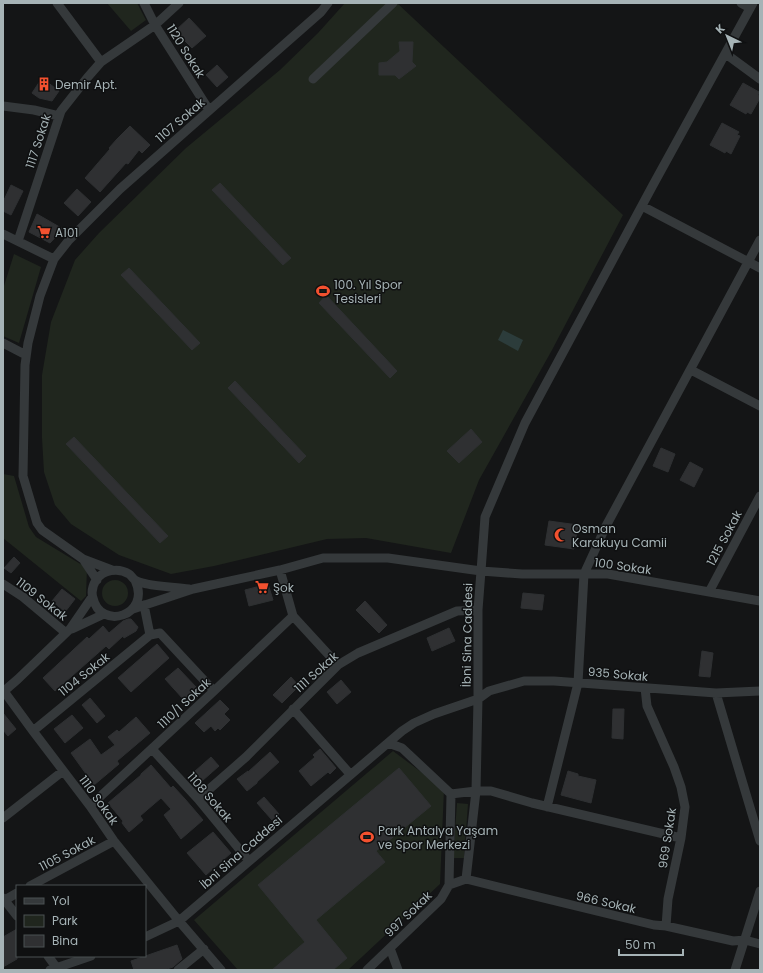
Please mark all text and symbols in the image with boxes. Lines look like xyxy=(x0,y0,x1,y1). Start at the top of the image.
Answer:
north arrow xyxy=(707,16,747,56)
text: K xyxy=(712,20,729,37)
street label: 1120 Sokak xyxy=(163,21,210,82)
building icon: Demir Apt. xyxy=(36,76,52,92)
place label: Demir Apt. xyxy=(55,76,117,93)
street label: 1107 Sokak xyxy=(152,93,209,146)
street label: 1117 Sokak xyxy=(21,111,55,170)
supermarket icon: A101 xyxy=(36,224,52,240)
place label: A101 xyxy=(55,224,78,241)
place label: 100. Yıl Spor Tesisleri xyxy=(334,276,403,307)
sports icon: 100. Yıl Spor Tesisleri xyxy=(315,283,331,299)
street label: 1215 Sokak xyxy=(702,507,746,569)
place label: Osman Karakuyu Camii xyxy=(572,520,667,551)
mosque icon: Osman Karakuyu Camii xyxy=(553,527,569,543)
street label: 100 Sokak xyxy=(593,554,653,579)
street label: 1109 Sokak xyxy=(13,573,72,625)
supermarket icon: Şok xyxy=(254,579,270,595)
place label: Şok xyxy=(273,579,295,596)
street label: İbni Sina Caddesi xyxy=(458,583,476,687)
street label: 1111 Sokak xyxy=(290,647,342,696)
street label: 1104 Sokak xyxy=(55,648,114,700)
street label: 935 Sokak xyxy=(587,663,650,685)
street label: 1110/1 Sokak xyxy=(154,673,215,732)
street label: 1108 Sokak xyxy=(184,768,237,826)
street label: 1110 Sokak xyxy=(75,772,123,829)
street label: 969 Sokak xyxy=(654,806,680,870)
street label: İbni Sina Caddesi xyxy=(196,811,286,893)
place label: Park Antalya Yaşam ve Spor Merkezi xyxy=(378,822,498,853)
sports icon: Park Antalya Yaşam ve Spor Merkezi xyxy=(359,829,375,845)
street label: 1105 Sokak xyxy=(36,831,99,875)
legend xyxy=(16,885,146,957)
street label: 997 Sokak xyxy=(380,886,436,941)
street label: 966 Sokak xyxy=(574,887,639,917)
text: Yol xyxy=(52,892,70,909)
text: Park xyxy=(52,912,79,929)
scale bar xyxy=(619,931,683,957)
text: Bina xyxy=(52,932,78,949)
text: 50 m xyxy=(625,936,656,953)

